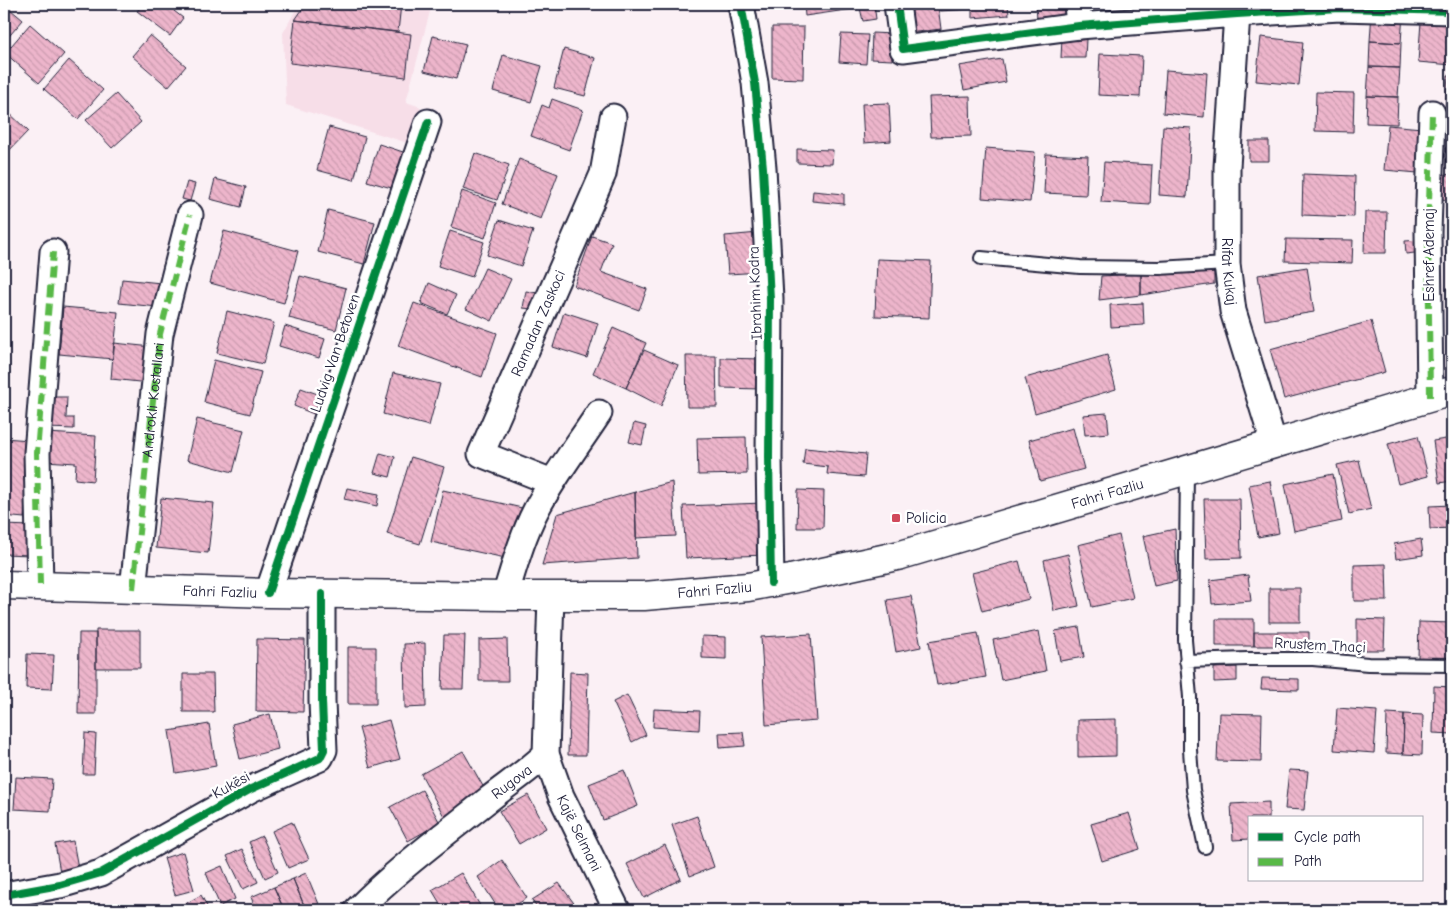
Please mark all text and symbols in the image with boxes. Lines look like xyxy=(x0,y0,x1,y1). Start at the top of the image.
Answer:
street label: Eshref Ademaj xyxy=(1420,208,1438,302)
street label: Rifat Kukaj xyxy=(1218,238,1241,306)
street label: Ibrahim Kodra xyxy=(744,246,766,340)
street label: Ramadan Zaskoci xyxy=(507,267,569,379)
street label: Ludvig Van Betoven xyxy=(306,291,364,415)
street label: Androkli Kostallari xyxy=(138,342,168,458)
street label: Fahri Fazliu xyxy=(1069,474,1145,513)
place label: Policia xyxy=(906,509,947,527)
marker: Policia xyxy=(890,512,902,524)
street label: Fahri Fazliu xyxy=(677,578,752,602)
street label: Fahri Fazliu xyxy=(182,581,257,602)
street label: Rrustem Thaçi xyxy=(1274,634,1366,656)
street label: Rugova xyxy=(488,761,536,803)
street label: Kukësi xyxy=(209,767,253,803)
street label: Kajë Selmani xyxy=(553,792,606,874)
legend xyxy=(1248,816,1424,882)
text: Cycle path xyxy=(1294,828,1361,846)
text: Path xyxy=(1294,852,1322,870)

